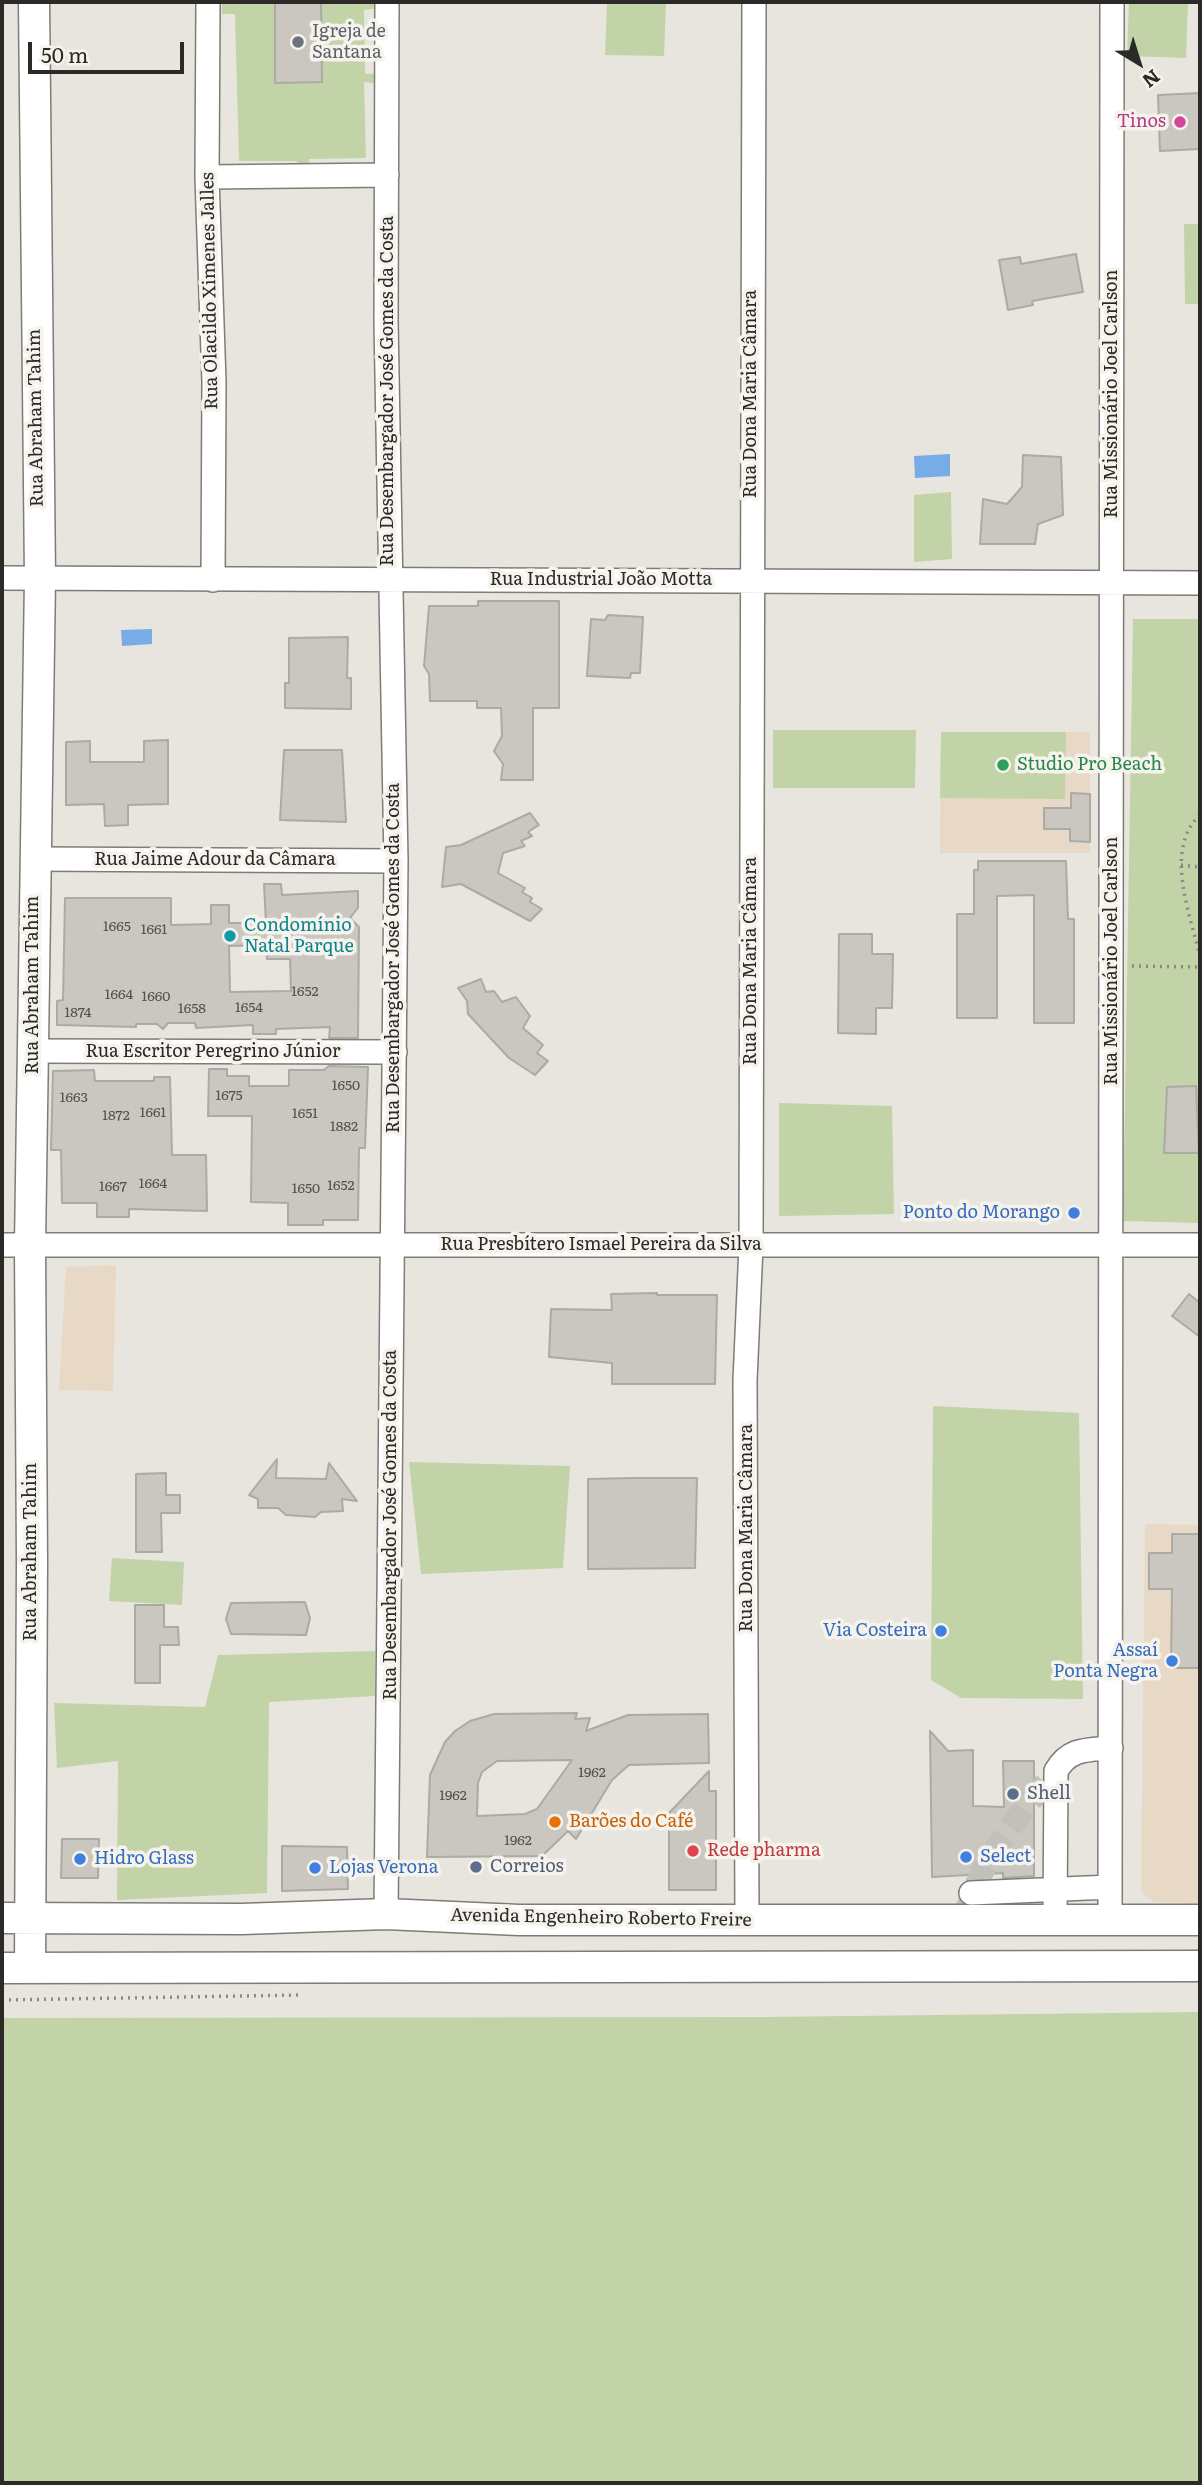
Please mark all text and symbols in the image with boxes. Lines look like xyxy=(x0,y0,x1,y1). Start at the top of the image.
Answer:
place label: Igreja de Santana xyxy=(312,21,386,64)
scale bar xyxy=(32,28,187,72)
north arrow xyxy=(1104,28,1174,98)
marker: Igreja de Santana xyxy=(290,34,306,50)
text: 50 m xyxy=(41,38,88,69)
text: N xyxy=(1137,64,1167,95)
place label: Tinos xyxy=(1117,111,1166,133)
marker: Tinos xyxy=(1172,114,1188,130)
street label: Rua Olacildo Ximenes Jalles xyxy=(197,172,223,410)
street label: Rua Desembargador José Gomes da Costa xyxy=(377,216,399,566)
street label: Rua Missionário Joel Carlson xyxy=(1101,270,1123,518)
street label: Rua Dona Maria Câmara xyxy=(740,290,762,498)
street label: Rua Abraham Tahim xyxy=(24,329,48,507)
street label: Rua Industrial João Motta xyxy=(490,569,712,591)
place label: Studio Pro Beach xyxy=(1017,754,1162,776)
marker: Studio Pro Beach xyxy=(995,757,1011,773)
street label: Rua Desembargador José Gomes da Costa xyxy=(383,783,405,1133)
street label: Rua Missionário Joel Carlson xyxy=(1101,837,1123,1085)
street label: Rua Jaime Adour da Câmara xyxy=(94,849,336,871)
street label: Rua Dona Maria Câmara xyxy=(740,857,762,1065)
street label: Rua Abraham Tahim xyxy=(22,896,44,1074)
place label: Condomínio Natal Parque xyxy=(244,915,354,958)
house number: 1665 xyxy=(103,919,131,935)
house number: 1661 xyxy=(141,922,167,938)
marker: Condomínio Natal Parque xyxy=(222,928,238,944)
house number: 1652 xyxy=(291,984,319,1000)
house number: 1664 xyxy=(105,987,133,1003)
house number: 1660 xyxy=(142,989,170,1005)
house number: 1654 xyxy=(235,1000,263,1016)
house number: 1658 xyxy=(178,1001,206,1017)
house number: 1874 xyxy=(64,1005,92,1021)
street label: Rua Escritor Peregrino Júnior xyxy=(85,1041,341,1063)
house number: 1650 xyxy=(332,1078,360,1094)
house number: 1675 xyxy=(215,1088,243,1104)
house number: 1663 xyxy=(60,1090,88,1106)
house number: 1661 xyxy=(140,1105,166,1121)
house number: 1651 xyxy=(292,1106,318,1122)
house number: 1872 xyxy=(102,1108,130,1124)
house number: 1882 xyxy=(330,1119,358,1135)
house number: 1664 xyxy=(139,1176,167,1192)
house number: 1652 xyxy=(327,1178,355,1194)
house number: 1667 xyxy=(99,1179,127,1195)
house number: 1650 xyxy=(292,1181,320,1197)
place label: Ponto do Morango xyxy=(903,1202,1060,1224)
marker: Ponto do Morango xyxy=(1066,1205,1082,1221)
street label: Rua Presbítero Ismael Pereira da Silva xyxy=(440,1234,762,1256)
street label: Rua Desembargador José Gomes da Costa xyxy=(380,1350,402,1700)
street label: Rua Dona Maria Câmara xyxy=(736,1424,758,1632)
street label: Rua Abraham Tahim xyxy=(20,1463,42,1641)
place label: Via Costeira xyxy=(823,1620,927,1642)
marker: Via Costeira xyxy=(933,1623,949,1639)
place label: Assaí Ponta Negra xyxy=(1053,1640,1158,1682)
marker: Assaí Ponta Negra xyxy=(1164,1653,1180,1669)
house number: 1962 xyxy=(578,1765,606,1781)
place label: Shell xyxy=(1027,1783,1071,1805)
marker: Shell xyxy=(1005,1786,1021,1802)
house number: 1962 xyxy=(439,1788,467,1804)
place label: Barões do Café xyxy=(569,1811,693,1833)
marker: Barões do Café xyxy=(547,1814,563,1830)
house number: 1962 xyxy=(504,1833,532,1849)
place label: Rede pharma xyxy=(707,1840,821,1862)
marker: Rede pharma xyxy=(685,1843,701,1859)
place label: Select xyxy=(980,1846,1031,1868)
place label: Hidro Glass xyxy=(94,1848,194,1870)
marker: Select xyxy=(958,1849,974,1865)
marker: Hidro Glass xyxy=(72,1851,88,1867)
place label: Correios xyxy=(490,1856,564,1878)
place label: Lojas Verona xyxy=(329,1857,439,1879)
marker: Correios xyxy=(468,1859,484,1875)
marker: Lojas Verona xyxy=(307,1860,323,1876)
street label: Avenida Engenheiro Roberto Freire xyxy=(450,1905,752,1931)

